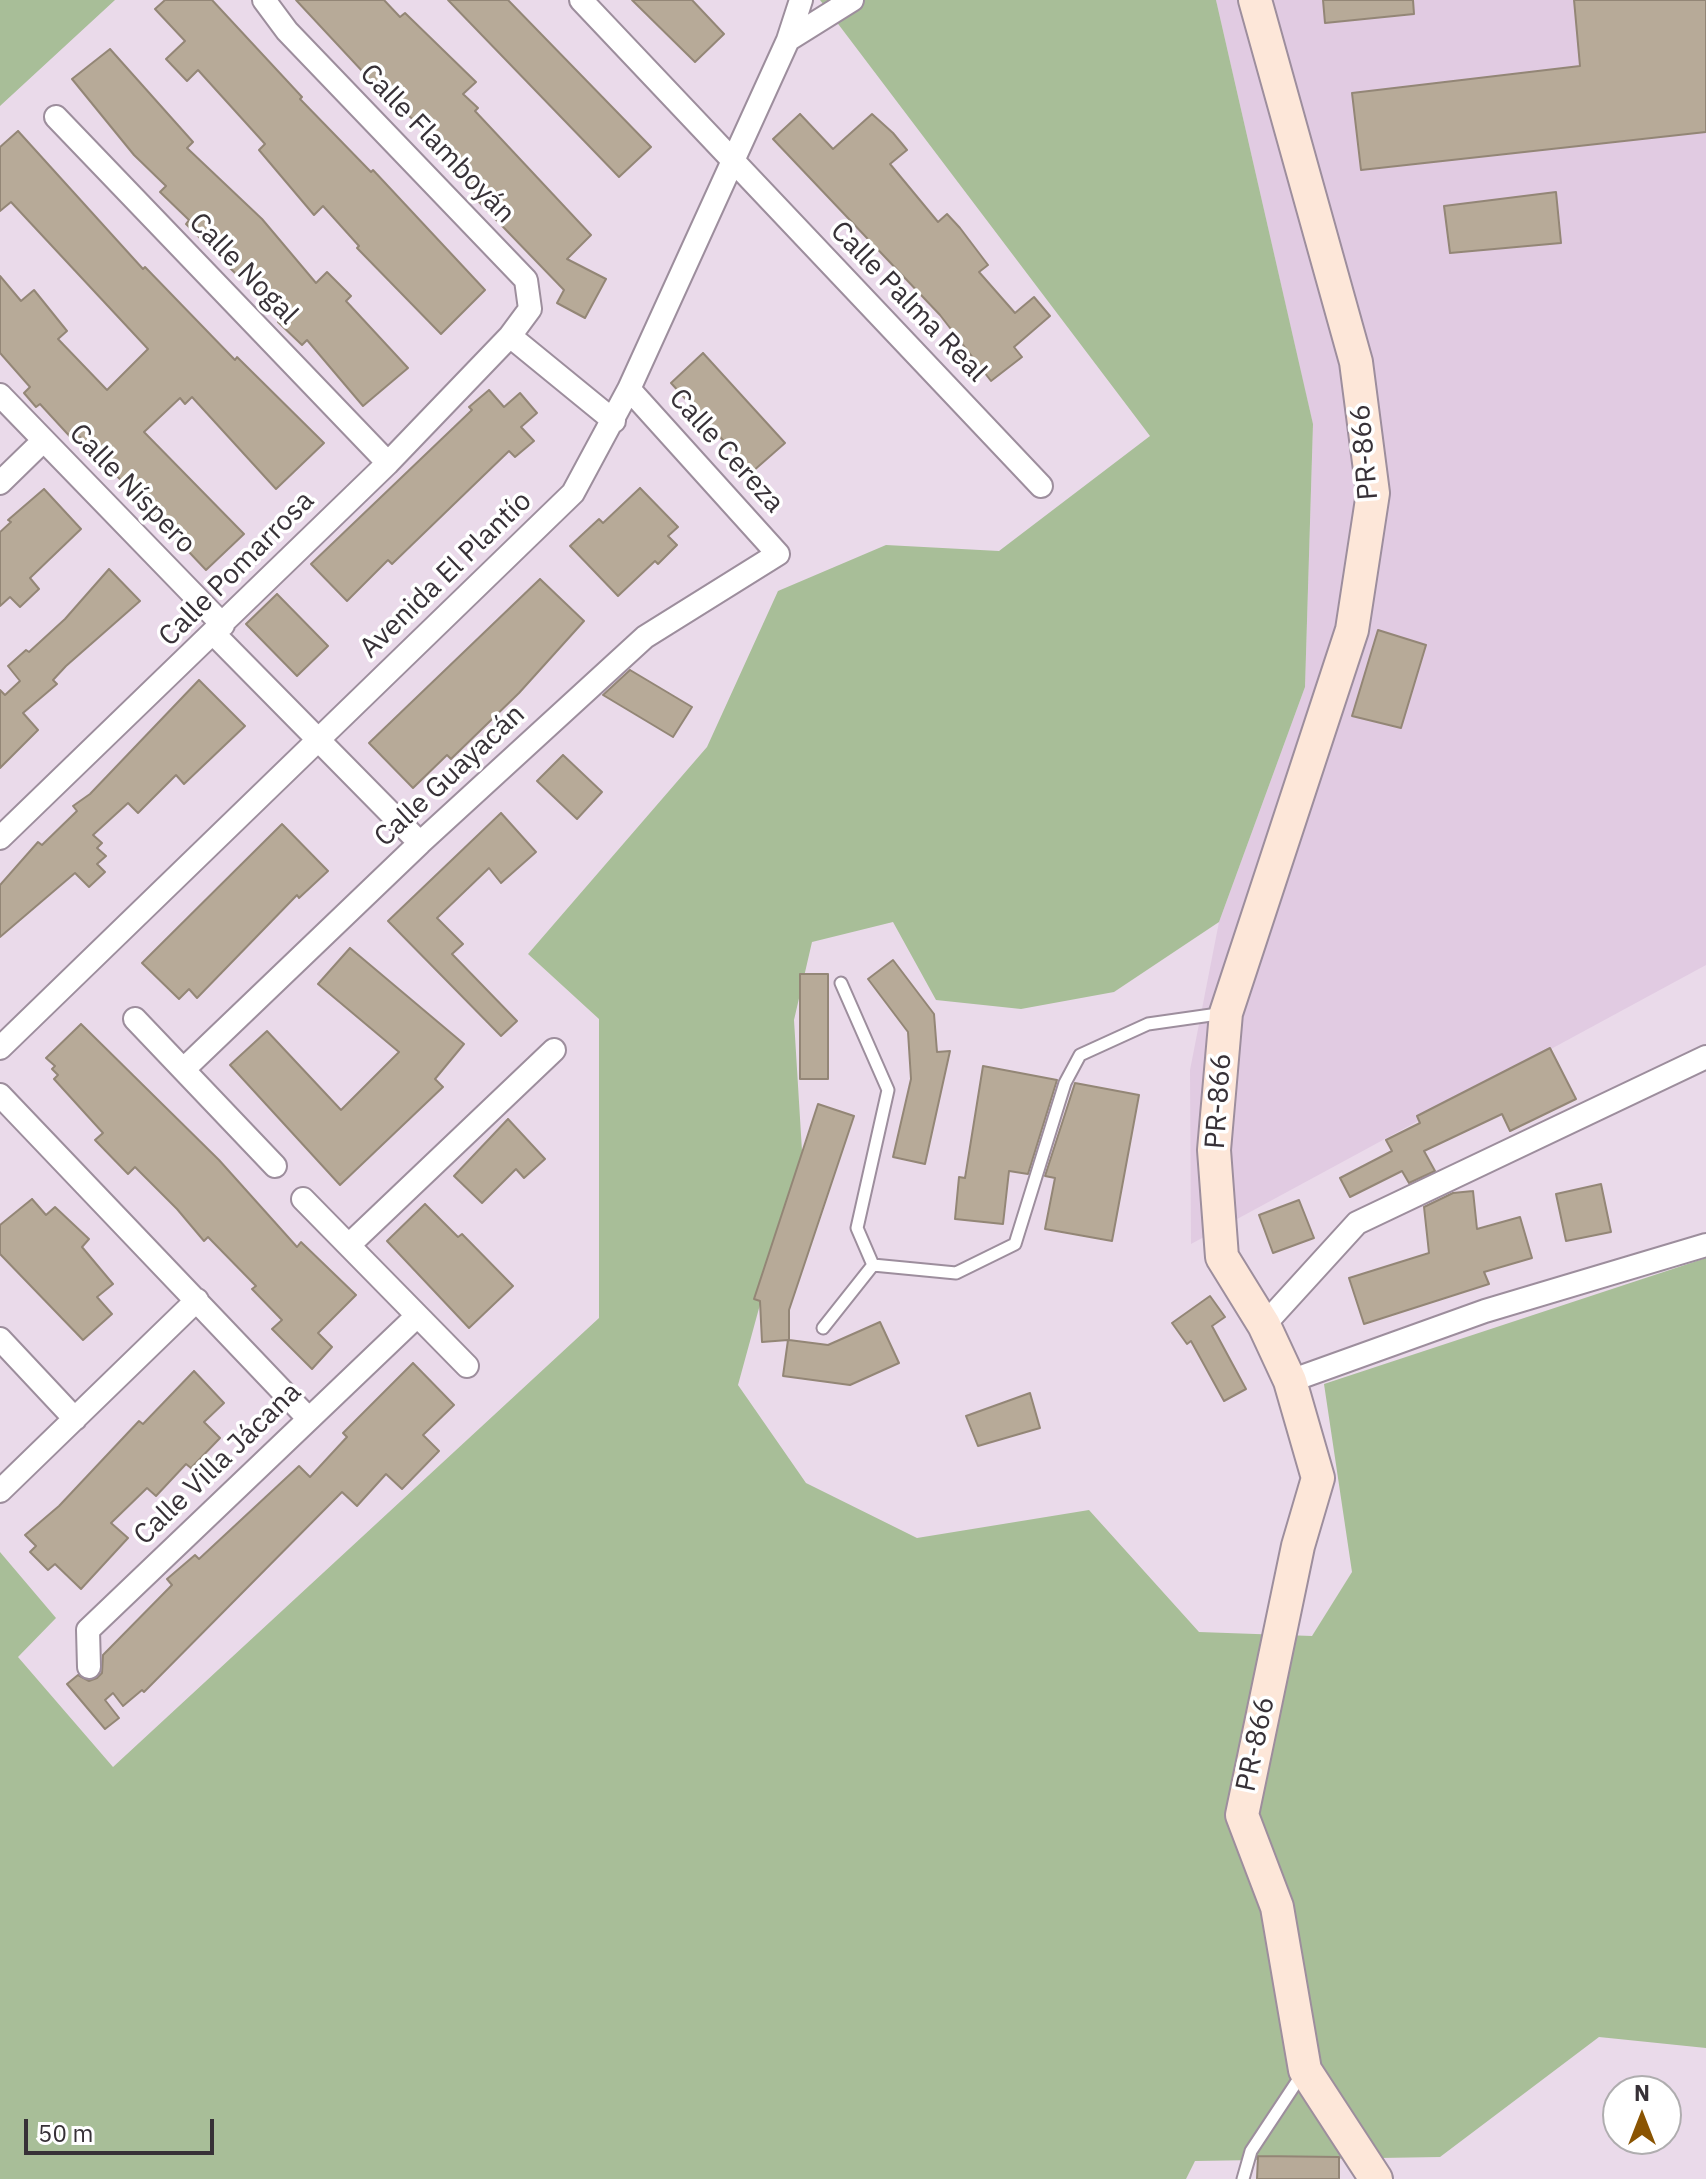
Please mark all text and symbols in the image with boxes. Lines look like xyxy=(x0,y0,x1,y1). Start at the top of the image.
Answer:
street label: Calle Flamboyán xyxy=(353,57,521,231)
street label: Calle Nogal xyxy=(182,206,304,332)
street label: Calle Palma Real xyxy=(823,215,993,389)
street label: Calle Cereza xyxy=(661,382,791,520)
street label: PR-866 xyxy=(1344,403,1386,501)
street label: Calle Níspero xyxy=(62,417,202,561)
street label: Calle Pomarrosa xyxy=(152,484,322,654)
street label: Avenida El Plantío xyxy=(353,485,539,665)
street label: Calle Guayacán xyxy=(368,698,532,854)
street label: PR-866 xyxy=(1199,1052,1239,1150)
street label: Calle Villa Jácana xyxy=(127,1376,309,1552)
street label: PR-866 xyxy=(1230,1694,1282,1794)
north arrow xyxy=(1602,2075,1682,2155)
text: N xyxy=(1634,2078,1650,2107)
scale bar xyxy=(28,2103,218,2153)
text: 50 m xyxy=(38,2117,93,2149)

